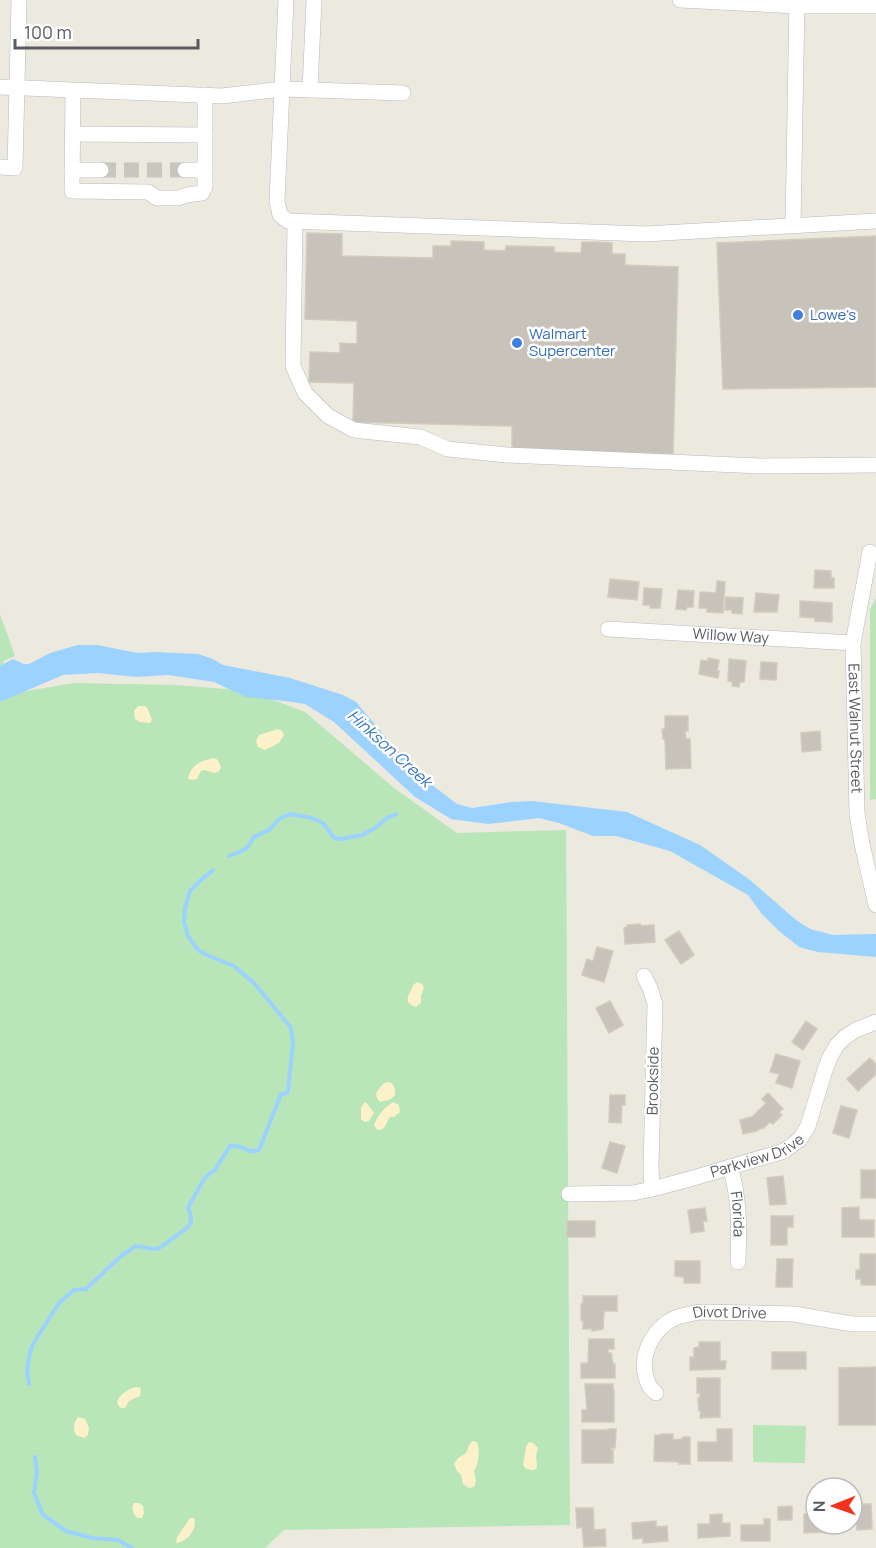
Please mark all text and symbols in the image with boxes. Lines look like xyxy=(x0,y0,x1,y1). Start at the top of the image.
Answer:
scale bar xyxy=(15,12,198,50)
text: 100 m xyxy=(24,20,72,44)
place label: Lowe's xyxy=(810,304,856,325)
marker: Lowe's xyxy=(791,308,805,322)
place label: Walmart Supercenter xyxy=(529,323,616,361)
marker: Walmart Supercenter xyxy=(510,336,524,350)
street label: Willow Way xyxy=(692,623,770,648)
street label: East Walnut Street xyxy=(843,663,868,794)
water label: Hinkson Creek xyxy=(343,704,438,793)
street label: Brookside xyxy=(641,1046,664,1115)
street label: Parkview Drive xyxy=(708,1128,808,1182)
street label: Florida xyxy=(726,1190,750,1237)
street label: Divot Drive xyxy=(690,1300,767,1323)
north arrow xyxy=(804,1476,864,1536)
text: N xyxy=(808,1500,830,1512)

